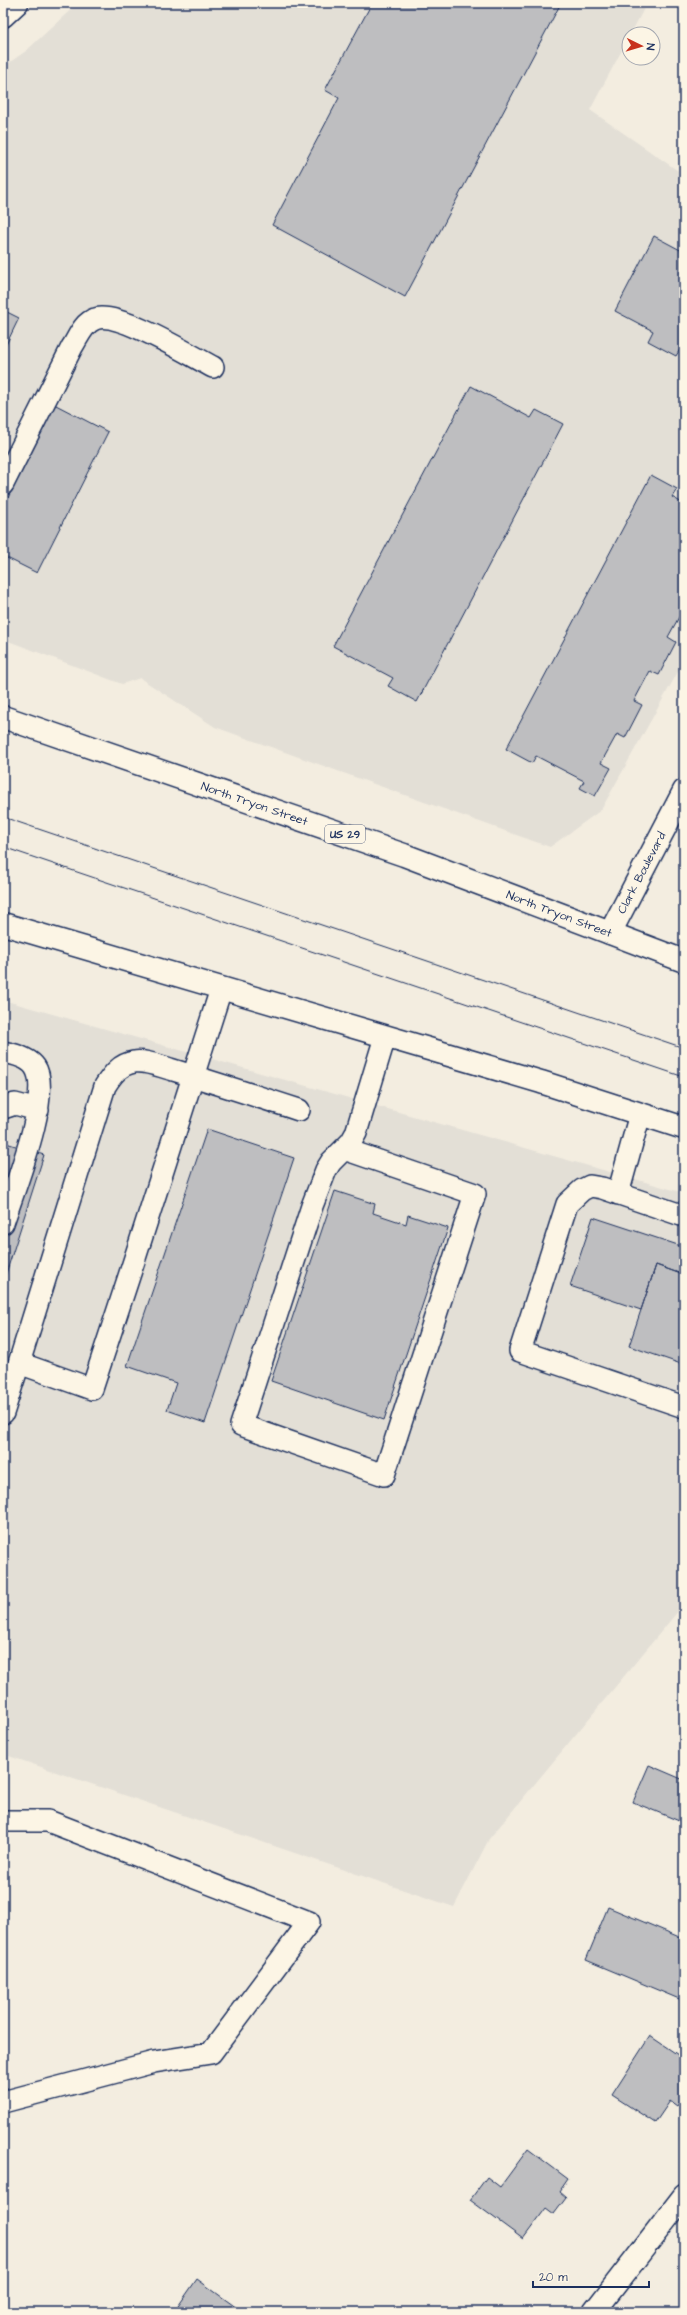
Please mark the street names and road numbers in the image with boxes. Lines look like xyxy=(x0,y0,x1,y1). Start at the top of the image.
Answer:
street label: North Tryon Street xyxy=(199,777,310,830)
road number: US 29 xyxy=(325,825,365,843)
street label: Clark Boulevard xyxy=(613,829,670,917)
street label: North Tryon Street xyxy=(504,886,615,942)

